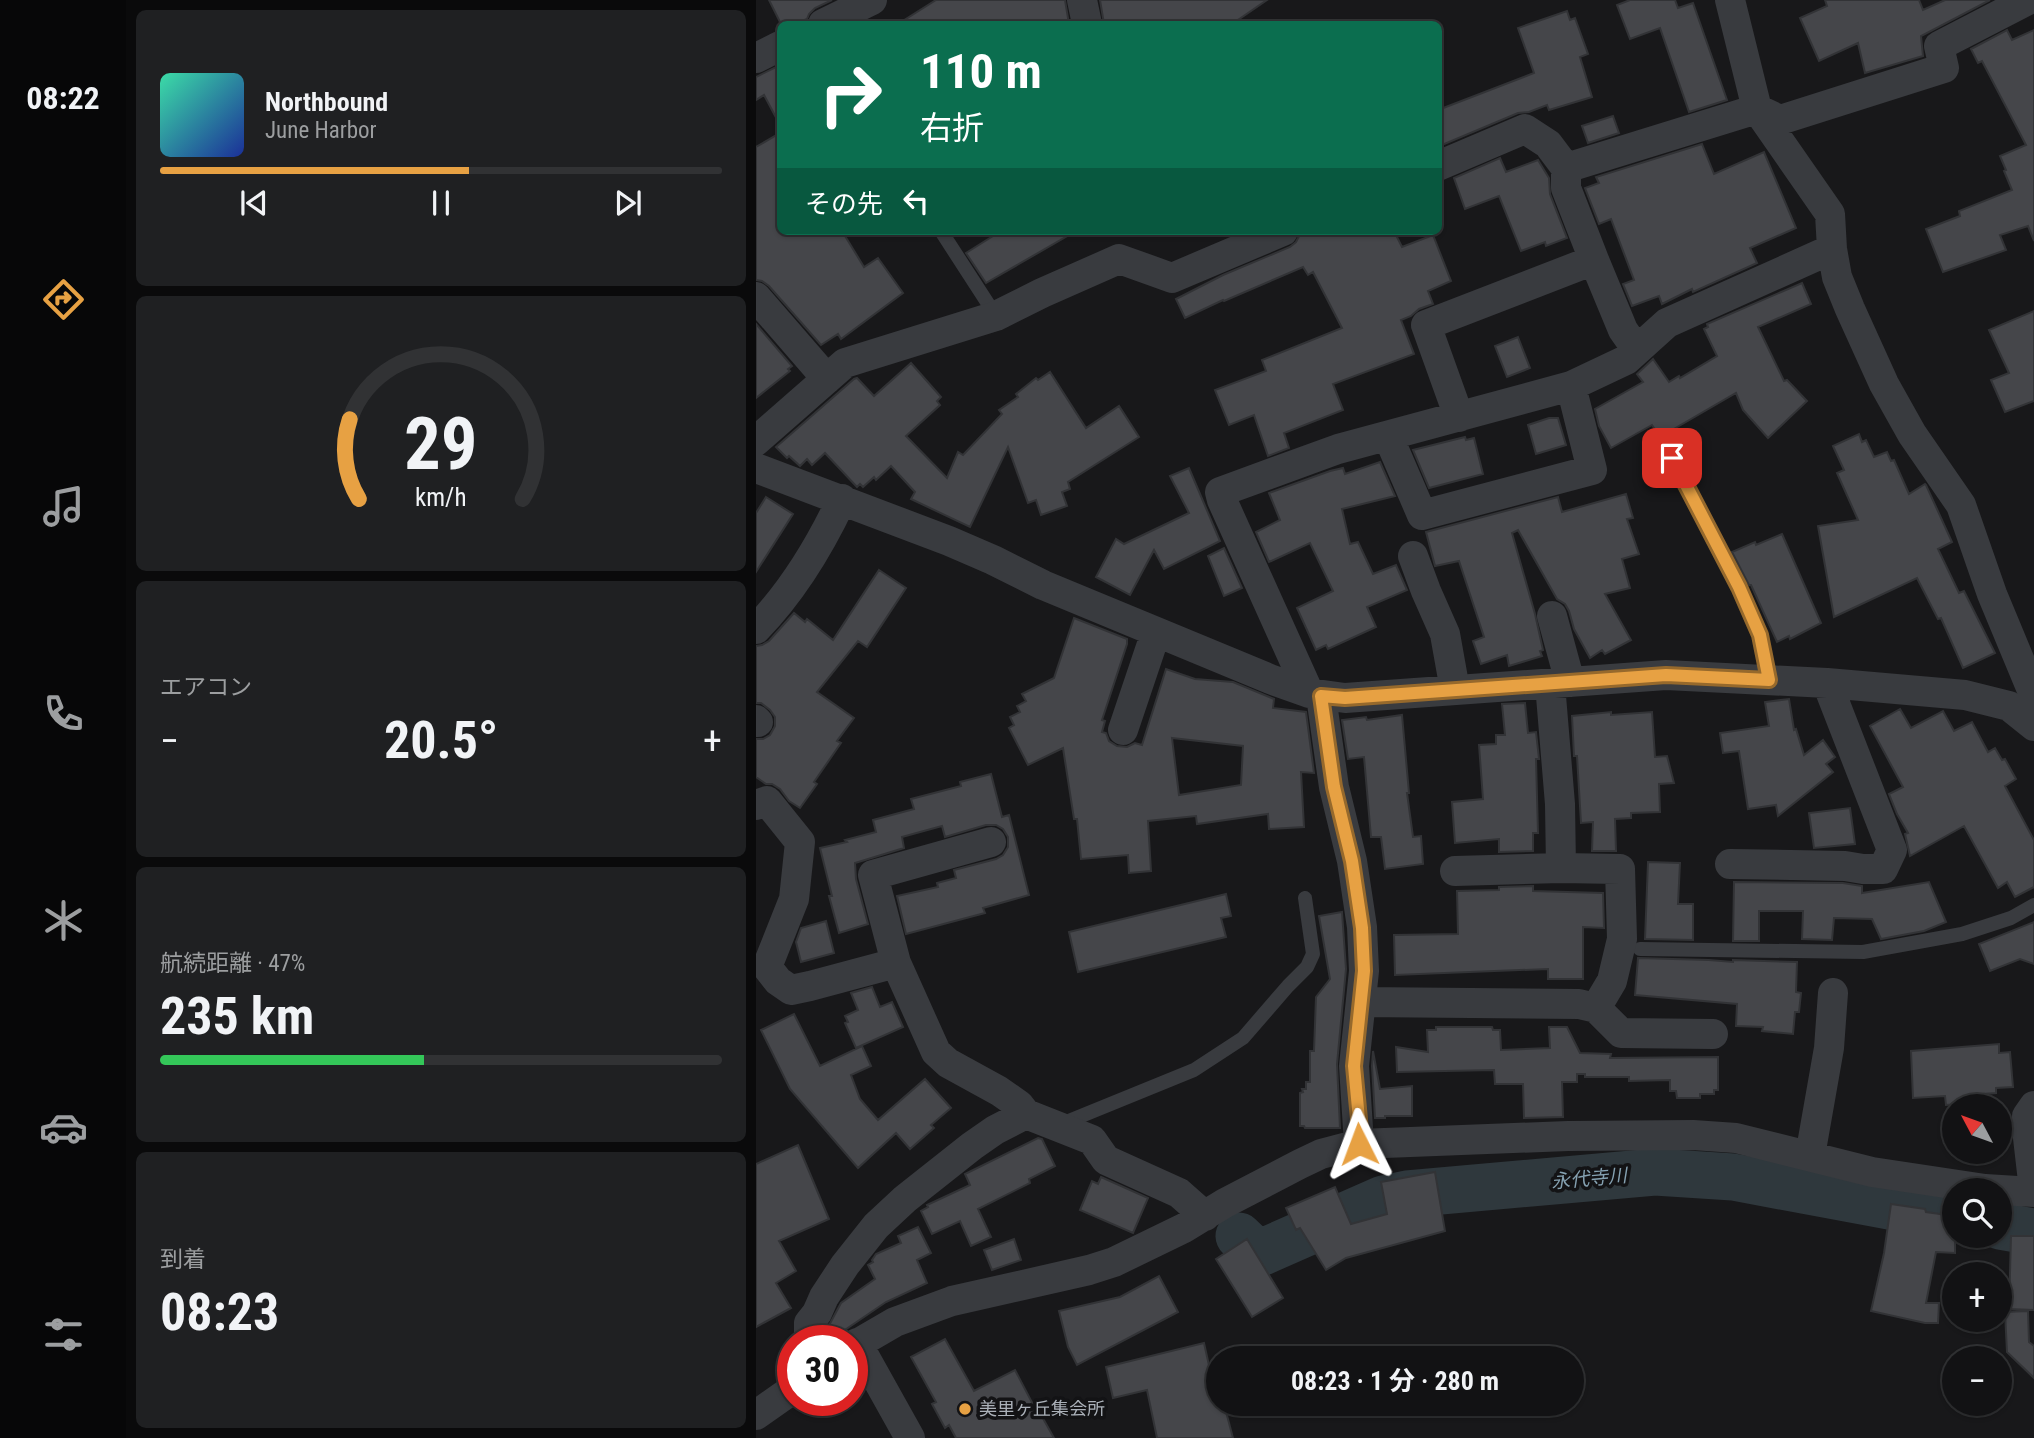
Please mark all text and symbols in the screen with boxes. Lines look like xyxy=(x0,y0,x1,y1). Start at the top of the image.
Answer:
text: 110 m xyxy=(920,43,1042,100)
icon: right xyxy=(805,49,896,140)
text: 08:22 xyxy=(26,79,100,117)
text: Northbound xyxy=(265,87,388,117)
text: 右折 xyxy=(920,109,984,147)
text: June Harbor xyxy=(265,117,377,144)
icon: left xyxy=(897,182,935,220)
icon: previous xyxy=(235,184,273,222)
icon: pause xyxy=(422,184,460,222)
icon: next xyxy=(609,184,647,222)
text: その先 xyxy=(805,189,883,219)
icon: directions xyxy=(39,275,88,324)
text: 29 xyxy=(404,402,478,488)
pin xyxy=(1642,428,1702,488)
icon: arrive xyxy=(1653,439,1691,477)
icon: music xyxy=(39,482,88,531)
text: km/h xyxy=(415,483,467,512)
text: エアコン xyxy=(160,674,252,701)
icon: phone xyxy=(39,689,88,738)
text: 20.5° xyxy=(384,710,498,771)
text: − xyxy=(160,719,179,763)
text: + xyxy=(703,719,722,763)
icon: climate xyxy=(39,896,88,945)
text: 航続距離 · 47% xyxy=(160,950,305,977)
text: 235 km xyxy=(160,986,314,1047)
north arrow xyxy=(1942,1094,2012,1164)
map controls xyxy=(1942,1094,2012,1416)
icon: car xyxy=(39,1103,88,1152)
position arrow xyxy=(1322,1107,1396,1181)
water label: 永代寺川 xyxy=(1550,1164,1630,1193)
button: search xyxy=(1942,1178,2012,1248)
text: 到着 xyxy=(160,1246,206,1273)
button: + xyxy=(1942,1262,2012,1332)
text: 08:23 xyxy=(160,1282,279,1343)
icon: filters xyxy=(39,1310,88,1359)
speed limit sign: 30 xyxy=(777,1325,868,1416)
button: − xyxy=(1942,1346,2012,1416)
text: 08:23 · 1 分 · 280 m xyxy=(1291,1366,1499,1396)
place label: 美里ヶ丘集会所 xyxy=(979,1398,1105,1419)
marker: 美里ヶ丘集会所 xyxy=(957,1401,973,1417)

